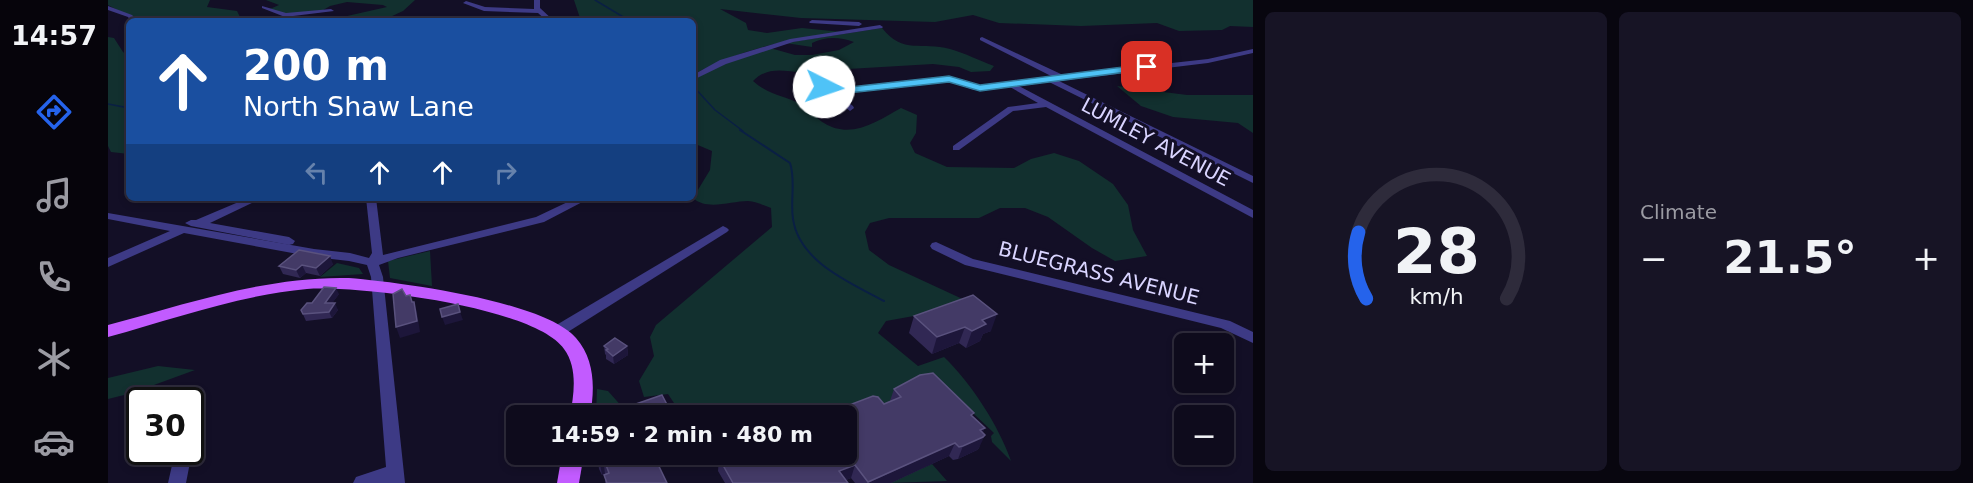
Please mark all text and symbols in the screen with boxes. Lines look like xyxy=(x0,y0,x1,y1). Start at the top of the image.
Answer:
text: 14:57 xyxy=(11,20,97,51)
text: 200 m xyxy=(243,41,389,90)
pin xyxy=(1121,41,1172,92)
icon: ahead xyxy=(144,42,222,120)
icon: arrive xyxy=(1130,50,1163,83)
position arrow xyxy=(792,55,856,119)
icon: directions xyxy=(33,91,75,133)
text: North Shaw Lane xyxy=(243,91,474,122)
street label: LUMLEY AVENUE xyxy=(1077,93,1235,191)
icon: left xyxy=(300,156,333,189)
icon: ahead xyxy=(363,156,396,189)
icon: ahead xyxy=(426,156,459,189)
icon: right xyxy=(489,156,522,189)
icon: music xyxy=(33,174,75,216)
text: Climate xyxy=(1640,200,1717,224)
text: 28 xyxy=(1393,215,1479,288)
text: 21.5° xyxy=(1723,231,1857,284)
street label: BLUEGRASS AVENUE xyxy=(996,236,1202,310)
text: − xyxy=(1640,239,1668,278)
text: + xyxy=(1912,239,1940,278)
icon: phone xyxy=(33,256,75,298)
text: km/h xyxy=(1409,284,1463,309)
map controls xyxy=(1174,333,1234,465)
button: + xyxy=(1174,333,1234,393)
icon: climate xyxy=(33,338,75,380)
speed limit sign: 30 xyxy=(126,387,204,465)
button: − xyxy=(1174,405,1234,465)
icon: car xyxy=(33,421,75,463)
text: 14:59 · 2 min · 480 m xyxy=(550,422,813,447)

